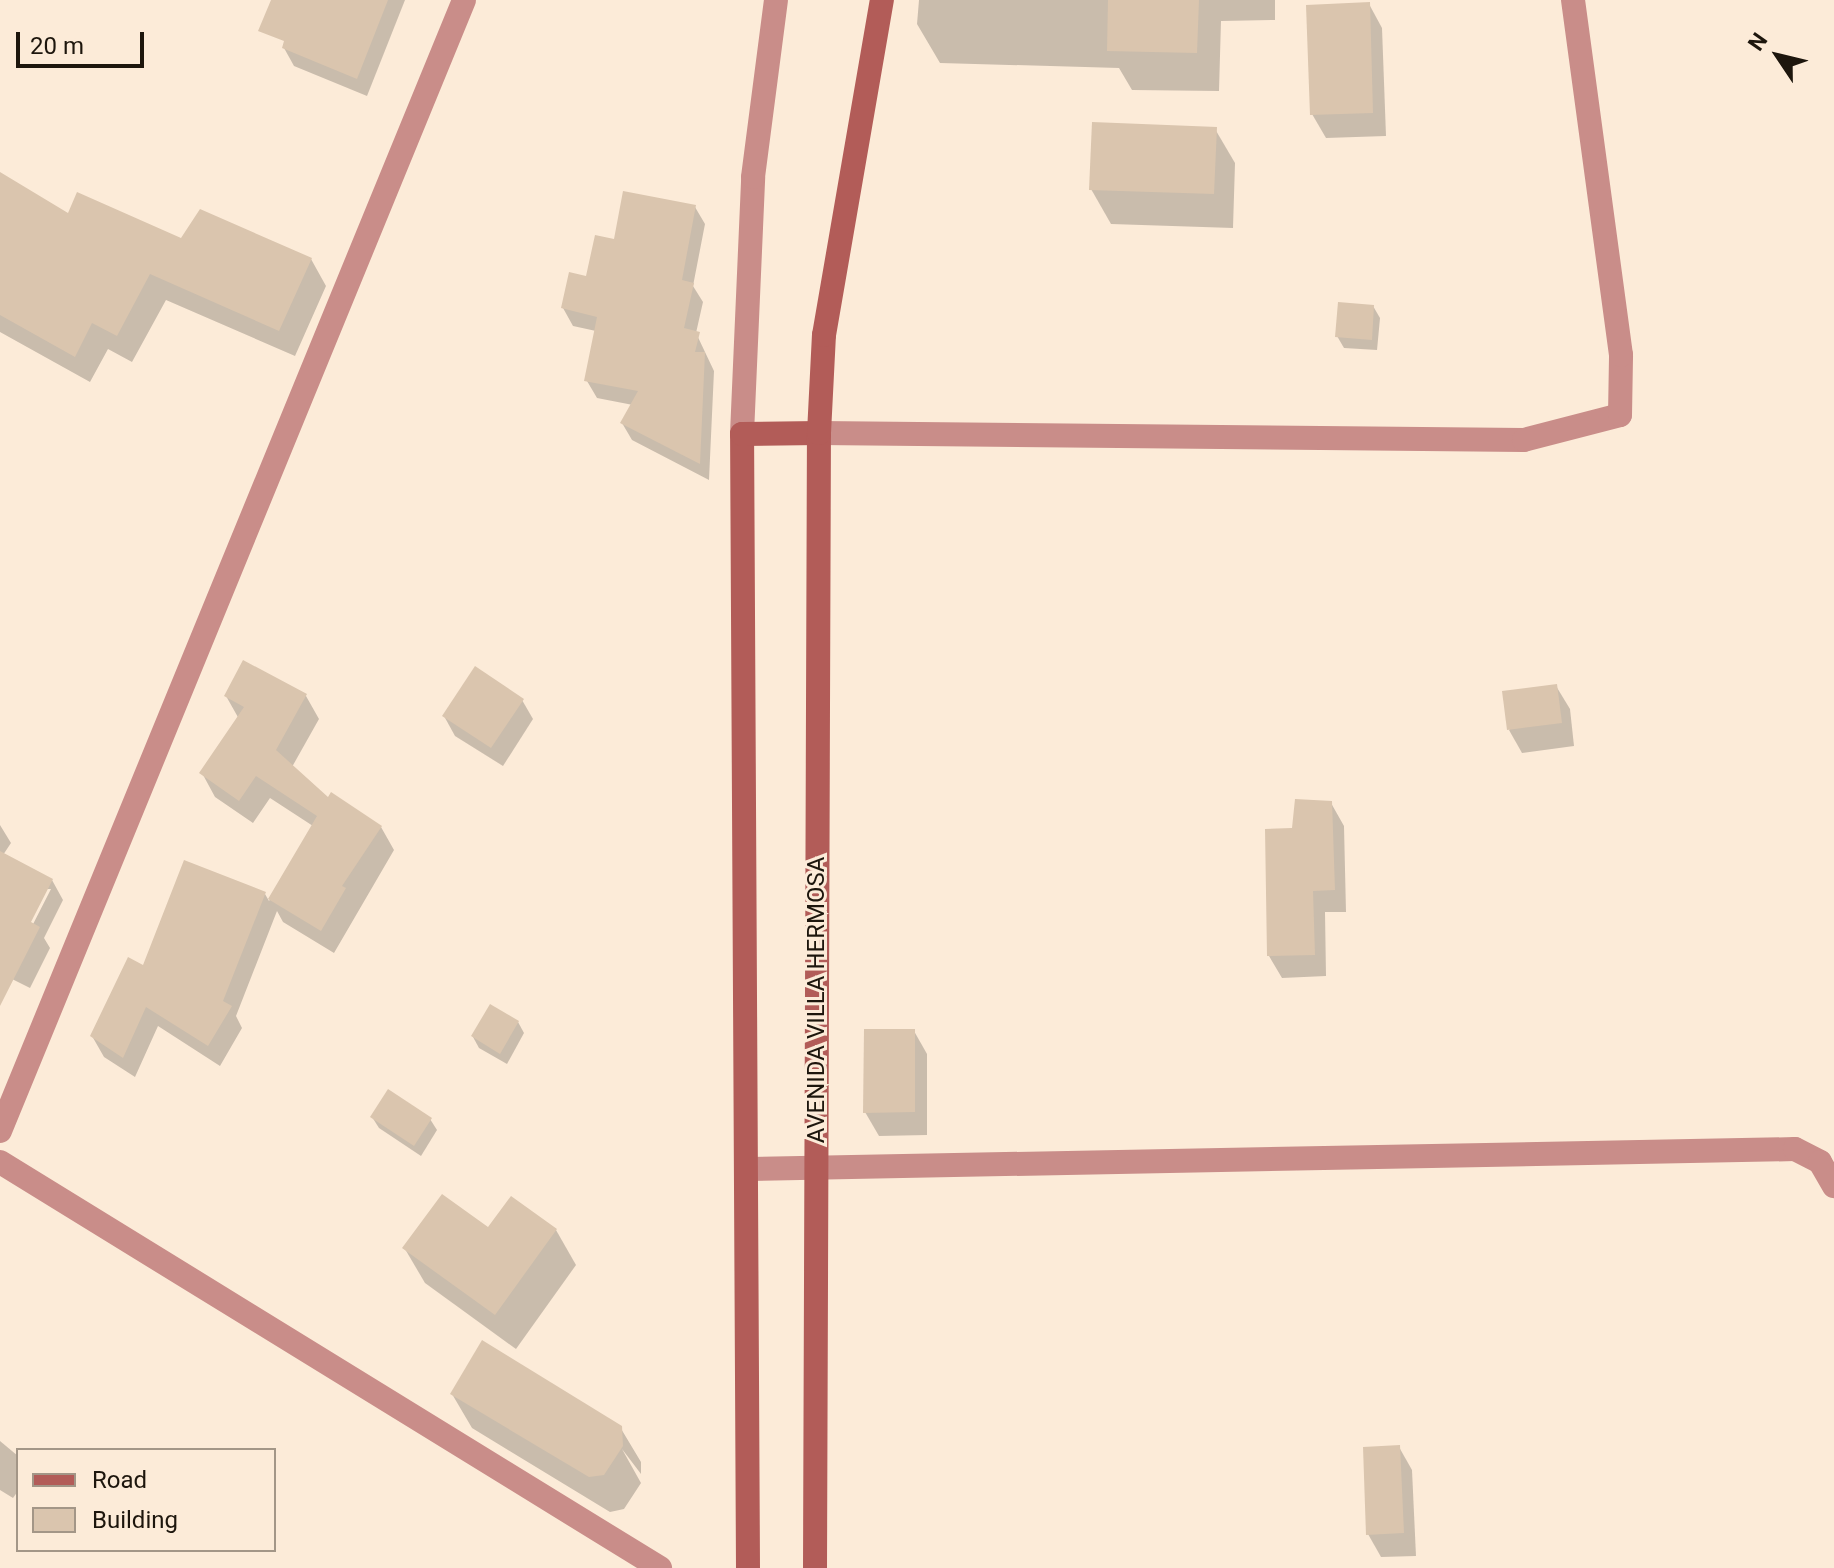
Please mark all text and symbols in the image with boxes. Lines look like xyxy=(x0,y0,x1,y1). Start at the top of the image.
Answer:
scale bar xyxy=(20,16,148,66)
north arrow xyxy=(1738,16,1818,96)
text: N xyxy=(1743,28,1773,55)
text: 20 m xyxy=(30,32,84,60)
street label: AVENIDA VILLA HERMOSA xyxy=(803,857,831,1143)
legend xyxy=(16,1448,276,1552)
text: Road xyxy=(92,1466,147,1494)
text: Building xyxy=(92,1506,178,1534)

